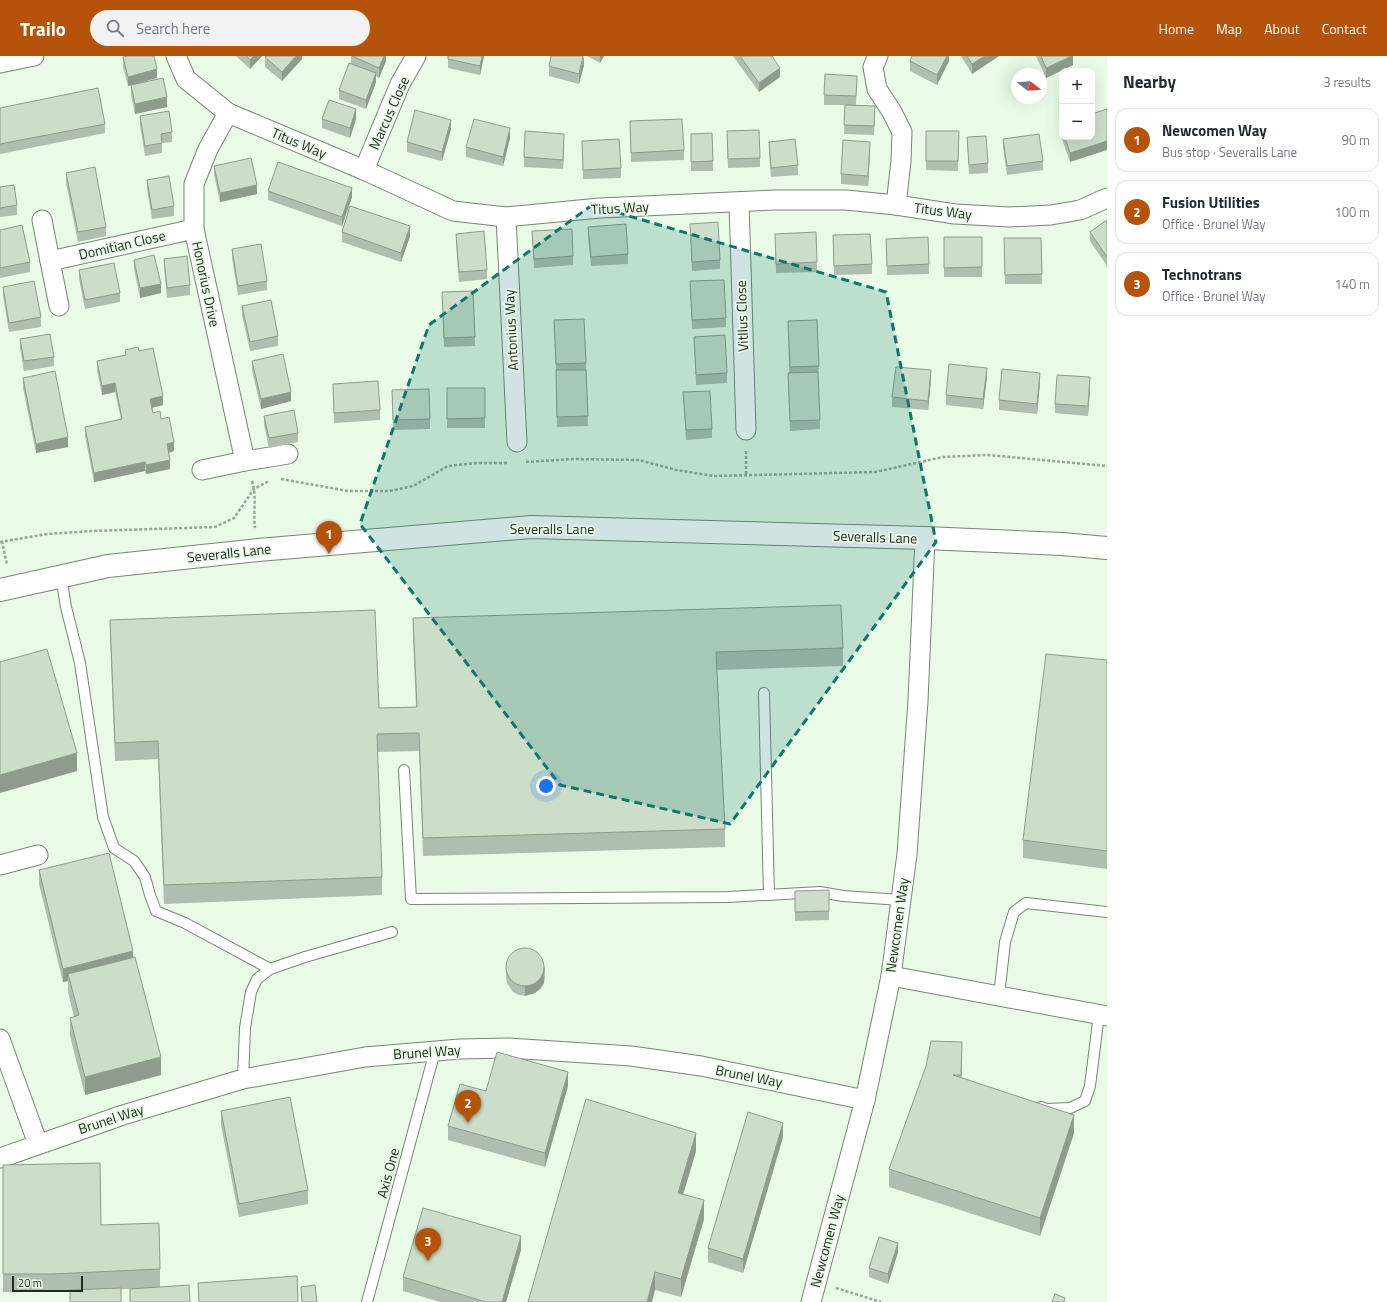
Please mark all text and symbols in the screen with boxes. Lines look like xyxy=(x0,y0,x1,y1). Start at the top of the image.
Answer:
search box xyxy=(90,10,370,46)
text: Trailo xyxy=(20,14,66,43)
icon: search xyxy=(104,17,126,39)
text: Search here xyxy=(136,17,210,40)
text: Home xyxy=(1159,18,1194,39)
text: Map xyxy=(1216,18,1242,39)
text: About xyxy=(1264,18,1300,39)
text: Contact xyxy=(1322,18,1367,39)
north arrow xyxy=(1011,68,1047,104)
map controls xyxy=(1059,68,1095,140)
button: + xyxy=(1059,68,1095,104)
text: Nearby xyxy=(1123,69,1176,95)
text: 3 results xyxy=(1323,72,1371,92)
street label: Marcus Close xyxy=(363,73,414,153)
button: − xyxy=(1059,104,1095,140)
text: Newcomen Way xyxy=(1162,119,1267,142)
street label: Titus Way xyxy=(268,121,330,164)
text: 1 xyxy=(1133,130,1141,150)
text: 90 m xyxy=(1342,130,1370,150)
text: Bus stop · Severalls Lane xyxy=(1162,142,1297,162)
text: Fusion Utilities xyxy=(1162,191,1260,214)
street label: Titus Way xyxy=(590,195,650,220)
street label: Titus Way xyxy=(913,197,973,225)
text: 2 xyxy=(1133,202,1141,222)
text: 100 m xyxy=(1334,202,1370,222)
text: Office · Brunel Way xyxy=(1162,214,1266,234)
street label: Domitian Close xyxy=(76,224,167,265)
street label: Honorius Drive xyxy=(187,239,226,329)
text: Technotrans xyxy=(1162,263,1242,286)
text: 3 xyxy=(1133,274,1141,294)
text: 140 m xyxy=(1334,274,1370,294)
street label: Vitllus Close xyxy=(730,280,753,352)
text: Office · Brunel Way xyxy=(1162,286,1266,306)
street label: Antonius Way xyxy=(498,288,523,371)
street label: Severalls Lane xyxy=(510,518,594,539)
pin: 1 xyxy=(316,521,342,554)
street label: Severalls Lane xyxy=(832,525,918,548)
street label: Severalls Lane xyxy=(186,538,272,567)
your location xyxy=(536,776,556,796)
street label: Newcomen Way xyxy=(879,876,914,974)
street label: Brunel Way xyxy=(392,1039,462,1064)
street label: Brunel Way xyxy=(714,1059,785,1092)
pin: 2 xyxy=(455,1090,481,1123)
street label: Brunel Way xyxy=(75,1098,147,1139)
street label: Axis One xyxy=(371,1145,404,1200)
street label: Newcomen Way xyxy=(804,1192,849,1290)
pin: 3 xyxy=(415,1228,441,1261)
scale bar xyxy=(12,1274,83,1293)
text: 20 m xyxy=(18,1275,42,1291)

